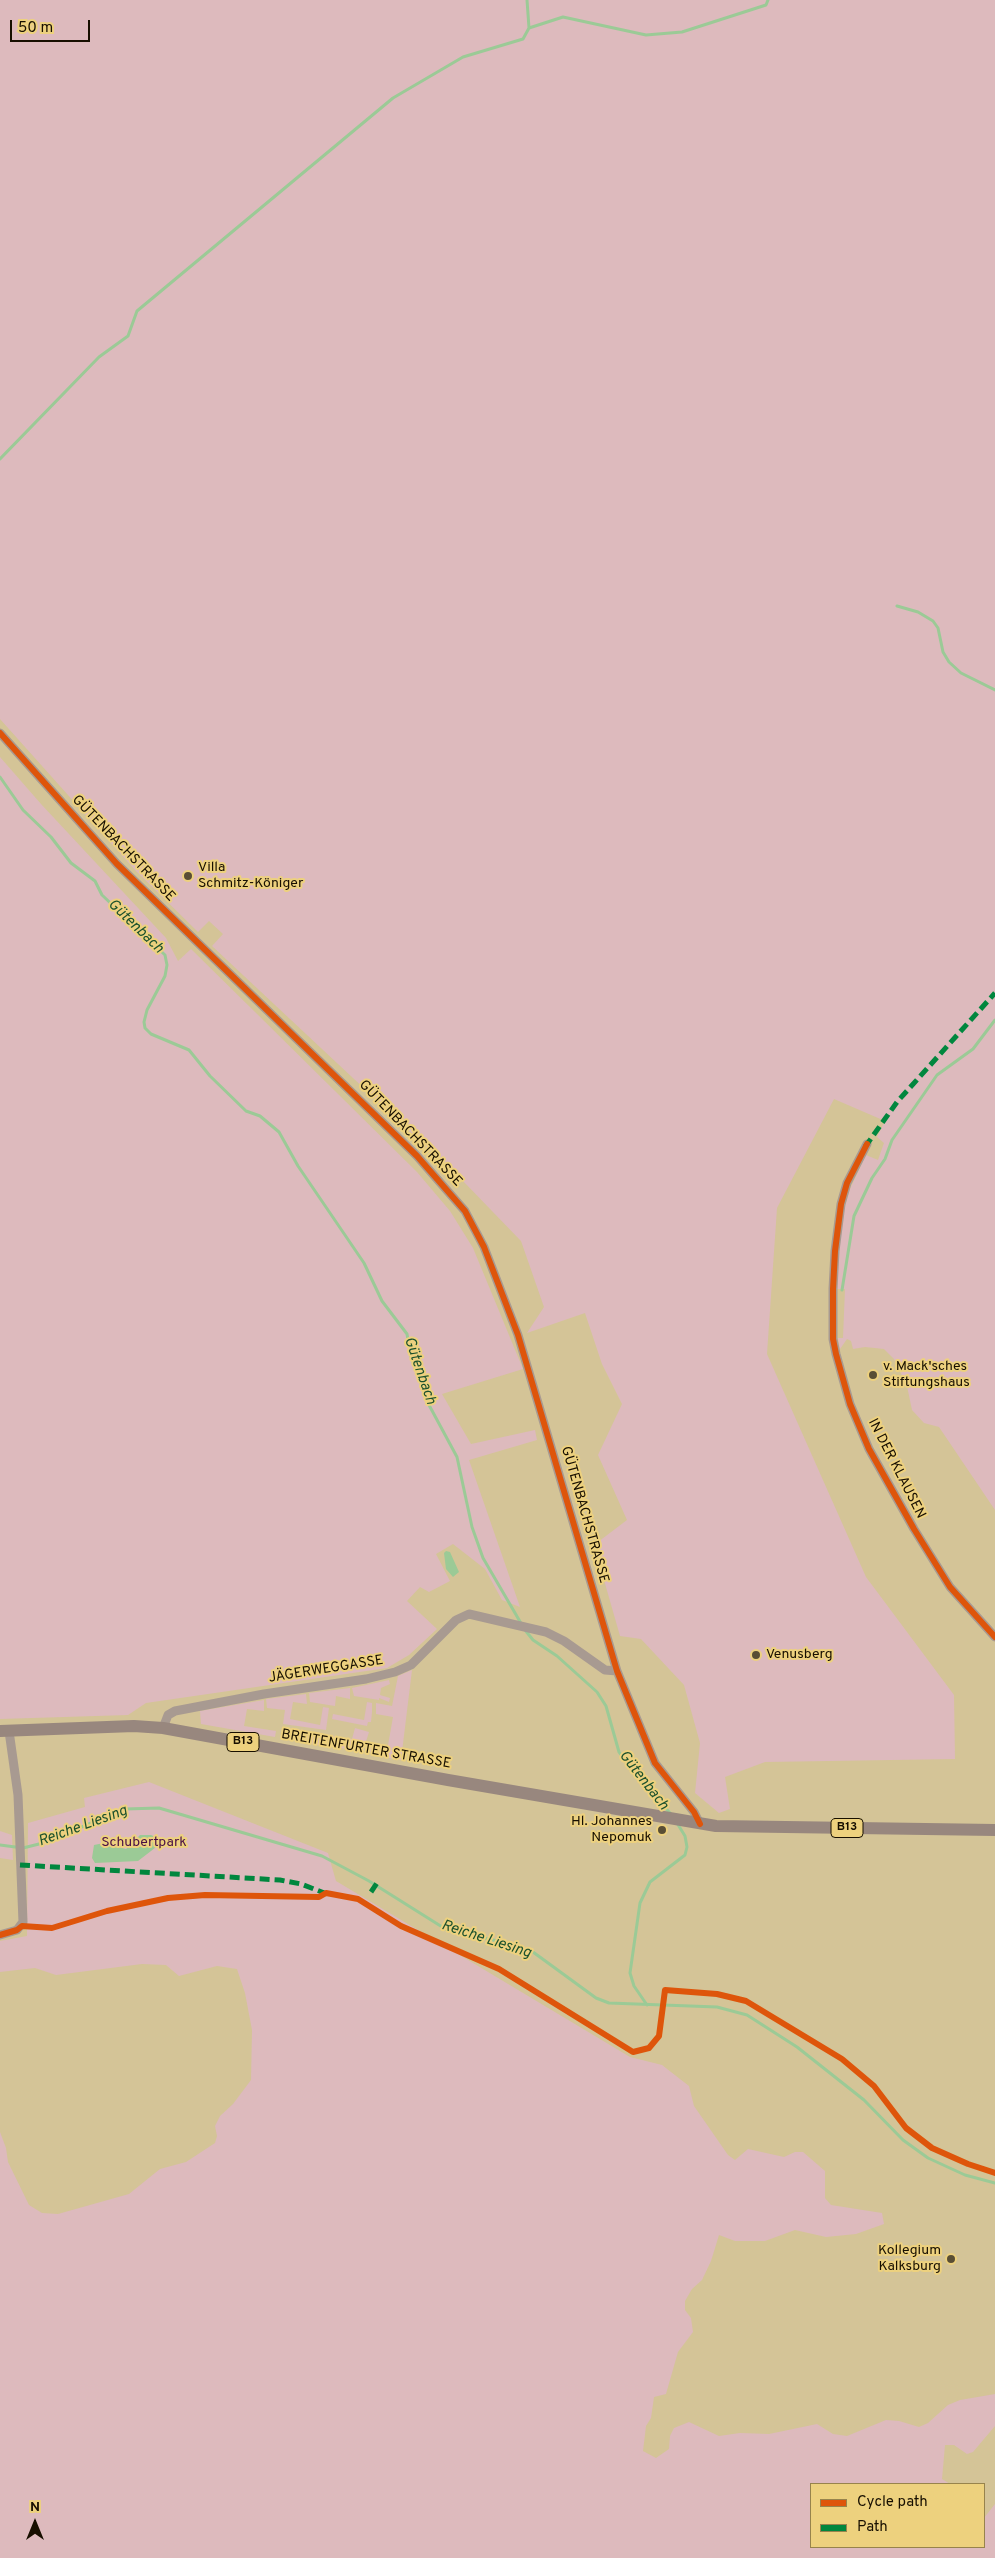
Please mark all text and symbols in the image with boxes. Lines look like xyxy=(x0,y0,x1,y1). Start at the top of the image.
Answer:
scale bar xyxy=(12,10,92,42)
text: 50 m xyxy=(18,19,53,38)
street label: GÜTENBACHSTRASSE xyxy=(68,792,178,906)
place label: Villa Schmitz-Königer xyxy=(198,860,303,892)
marker: Villa Schmitz-Königer xyxy=(182,870,194,882)
water label: Gütenbach xyxy=(103,896,167,958)
street label: GÜTENBACHSTRASSE xyxy=(355,1077,465,1191)
water label: Gütenbach xyxy=(399,1335,439,1407)
place label: v. Mack'sches Stiftungshaus xyxy=(883,1359,970,1391)
marker: v. Mack'sches Stiftungshaus xyxy=(867,1369,879,1381)
street label: IN DER KLAUSEN xyxy=(864,1416,928,1522)
street label: GÜTENBACHSTRASSE xyxy=(556,1445,612,1585)
place label: Venusberg xyxy=(766,1647,833,1663)
marker: Venusberg xyxy=(750,1649,762,1661)
street label: JÄGERWEGGASSE xyxy=(267,1653,385,1687)
street label: BREITENFURTER STRASSE xyxy=(280,1727,452,1773)
road number: B13 xyxy=(227,1732,259,1751)
water label: Gütenbach xyxy=(614,1748,672,1814)
water label: Reiche Liesing xyxy=(36,1803,130,1851)
place label: Hl. Johannes Nepomuk xyxy=(571,1814,652,1846)
road number: B13 xyxy=(831,1819,863,1838)
marker: Hl. Johannes Nepomuk xyxy=(656,1824,668,1836)
park label: Schubertpark xyxy=(101,1835,187,1851)
water label: Reiche Liesing xyxy=(439,1917,533,1963)
place label: Kollegium Kalksburg xyxy=(878,2243,941,2276)
marker: Kollegium Kalksburg xyxy=(945,2253,957,2265)
legend xyxy=(810,2483,985,2548)
text: Cycle path xyxy=(857,2493,928,2512)
north arrow xyxy=(10,2498,60,2548)
text: N xyxy=(30,2499,40,2516)
text: Path xyxy=(857,2518,888,2537)

